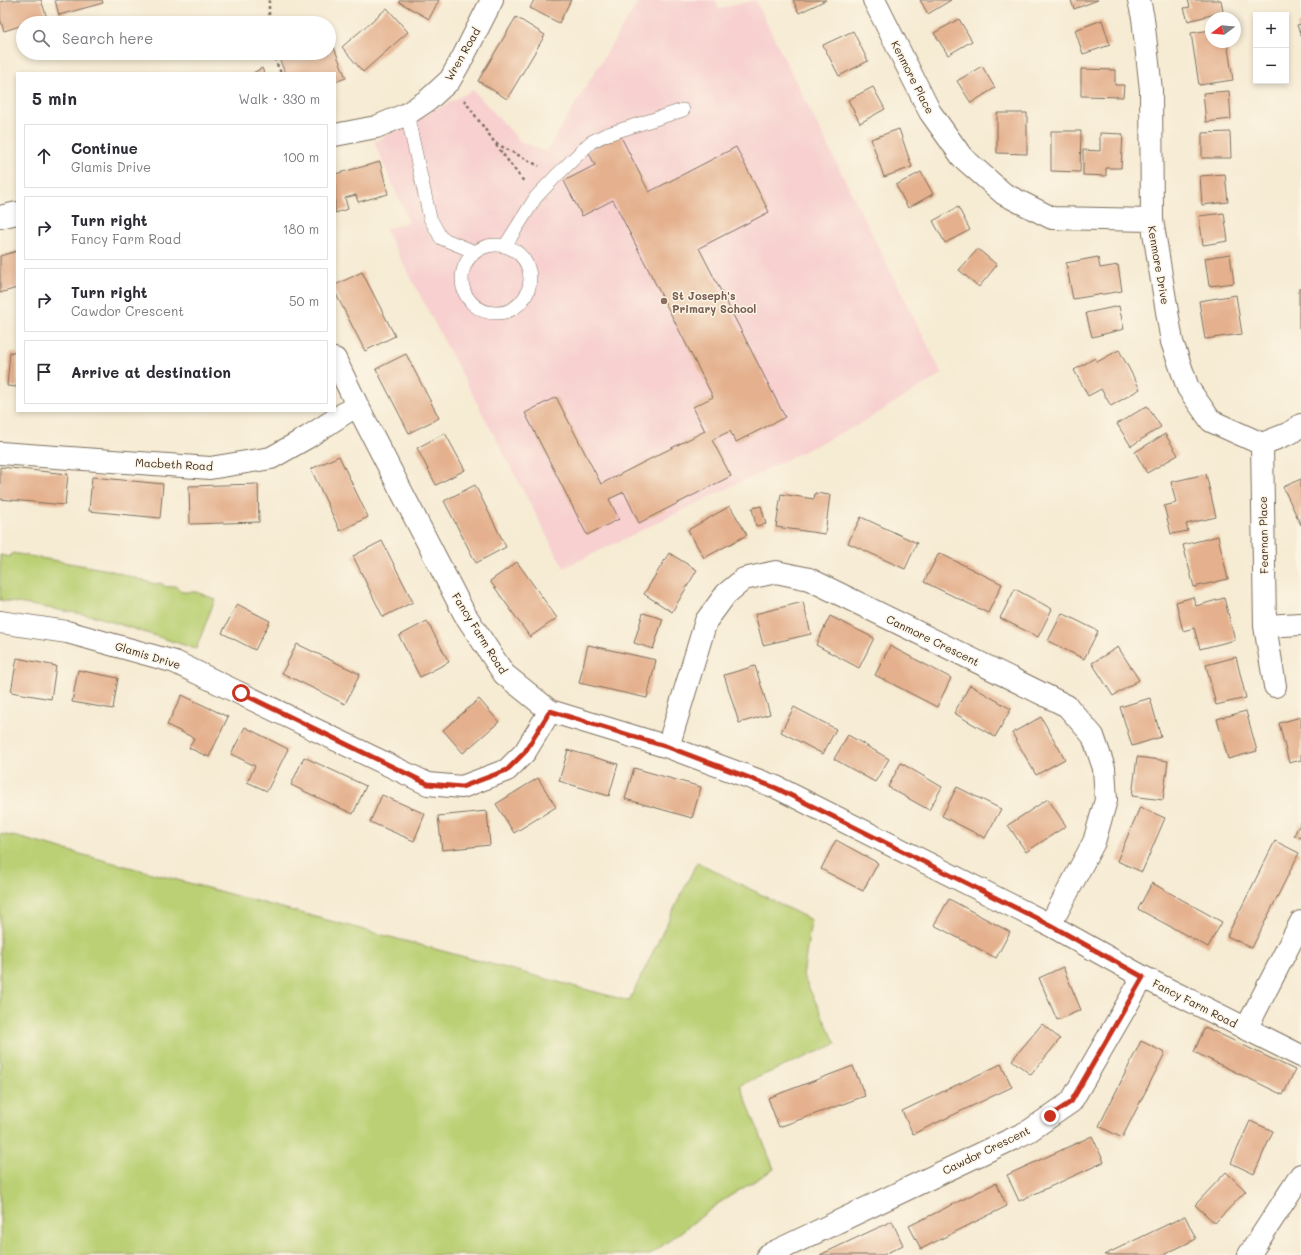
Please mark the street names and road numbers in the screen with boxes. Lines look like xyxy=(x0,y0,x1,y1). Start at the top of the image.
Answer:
street label: Wren Road xyxy=(441,25,483,83)
street label: Kenmore Place xyxy=(888,38,938,116)
street label: Kenmore Drive xyxy=(1145,224,1173,306)
street label: Macbeth Road xyxy=(135,454,213,474)
street label: Fearnan Place xyxy=(1255,496,1271,574)
street label: Fancy Farm Road xyxy=(449,590,511,676)
street label: Canmore Crescent xyxy=(884,611,982,669)
street label: Glamis Drive xyxy=(113,638,183,672)
street label: Fancy Farm Road xyxy=(1150,975,1240,1031)
street label: Cawdor Crescent xyxy=(940,1122,1032,1178)

